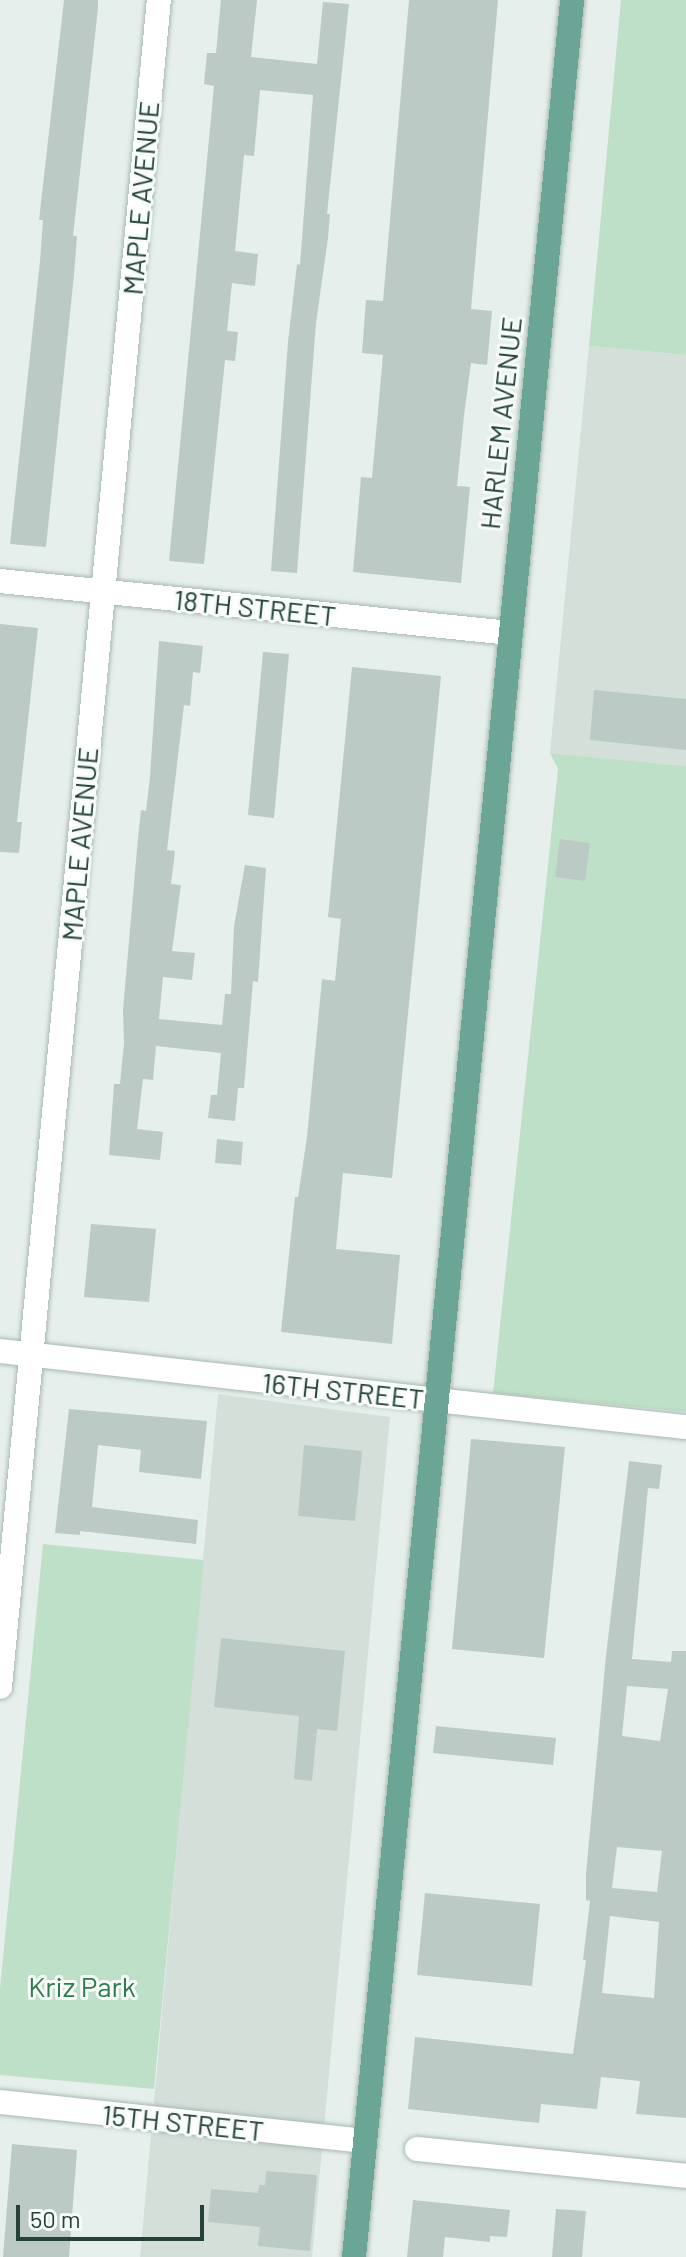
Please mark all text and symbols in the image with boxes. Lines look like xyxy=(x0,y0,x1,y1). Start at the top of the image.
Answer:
street label: MAPLE AVENUE xyxy=(115,100,165,296)
street label: HARLEM AVENUE xyxy=(472,315,528,531)
street label: 18TH STREET xyxy=(172,582,338,632)
street label: MAPLE AVENUE xyxy=(54,746,104,942)
street label: 16TH STREET xyxy=(260,1365,426,1415)
park label: Kriz Park xyxy=(28,1969,136,2003)
street label: 15TH STREET xyxy=(100,2097,266,2147)
scale bar xyxy=(20,2189,208,2239)
text: 50 m xyxy=(30,2204,81,2233)

